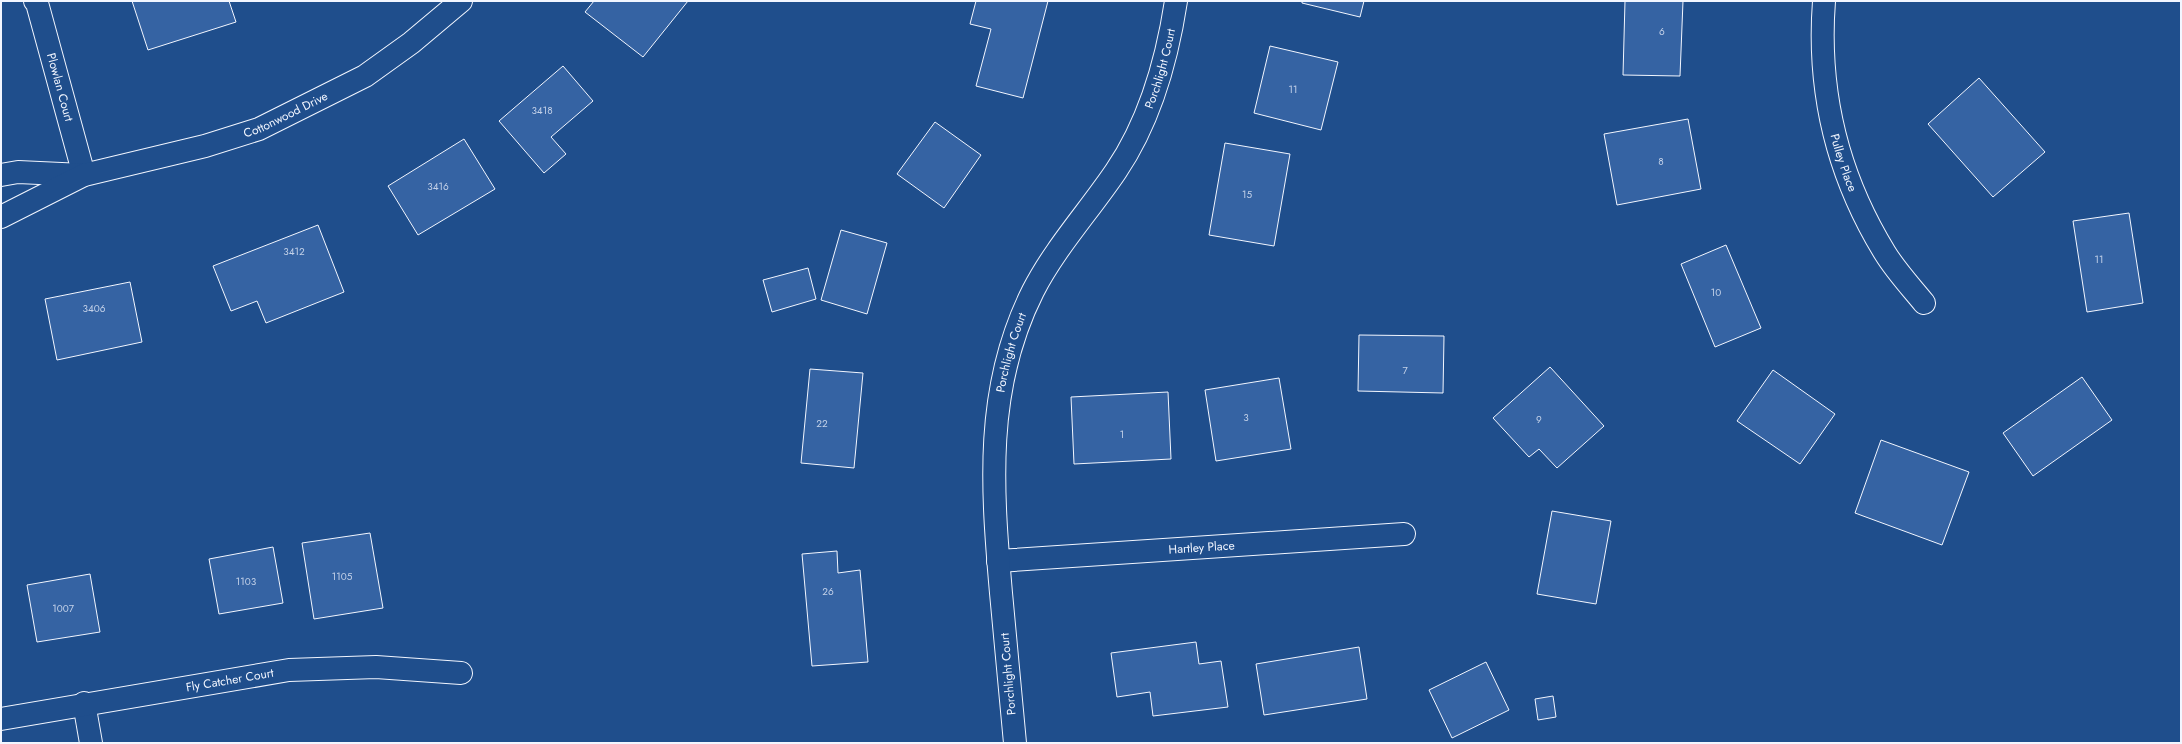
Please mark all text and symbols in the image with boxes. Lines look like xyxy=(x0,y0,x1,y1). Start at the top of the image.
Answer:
house number: 6 xyxy=(1659,24,1665,39)
street label: Porchlight Court xyxy=(1140,27,1180,111)
street label: Plowlan Court xyxy=(42,51,78,124)
house number: 11 xyxy=(1289,82,1298,97)
street label: Cottonwood Drive xyxy=(241,87,331,142)
house number: 3418 xyxy=(531,103,553,118)
street label: Pulley Place xyxy=(1826,132,1862,194)
house number: 8 xyxy=(1658,154,1664,169)
house number: 3416 xyxy=(427,179,449,194)
house number: 15 xyxy=(1242,187,1252,202)
house number: 3412 xyxy=(283,244,305,259)
house number: 11 xyxy=(2095,252,2104,267)
house number: 10 xyxy=(1711,285,1721,300)
house number: 3406 xyxy=(82,301,106,316)
street label: Porchlight Court xyxy=(992,310,1031,394)
house number: 7 xyxy=(1402,363,1408,378)
house number: 3 xyxy=(1243,410,1249,425)
house number: 9 xyxy=(1536,412,1542,427)
house number: 22 xyxy=(816,416,828,431)
house number: 1 xyxy=(1120,427,1124,442)
street label: Hartley Place xyxy=(1168,536,1235,559)
house number: 1105 xyxy=(332,569,353,584)
house number: 1103 xyxy=(236,574,257,589)
house number: 26 xyxy=(822,584,834,599)
house number: 1007 xyxy=(52,601,75,616)
street label: Porchlight Court xyxy=(995,632,1021,716)
street label: Fly Catcher Court xyxy=(184,664,275,696)

